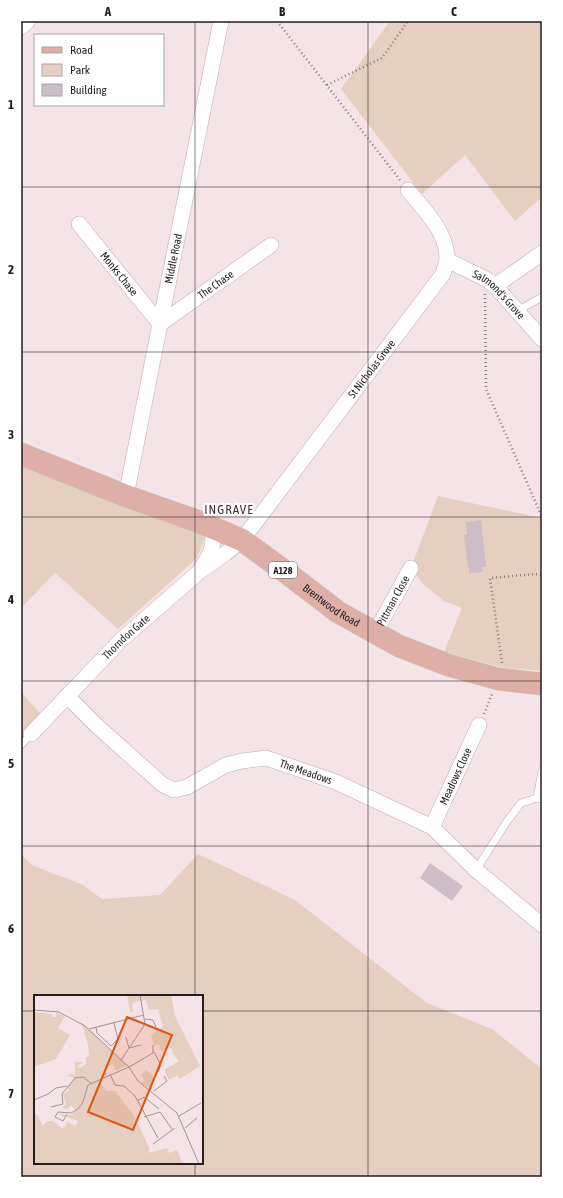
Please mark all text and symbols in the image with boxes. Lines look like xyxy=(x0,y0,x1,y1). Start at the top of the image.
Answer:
text: A xyxy=(104,4,112,19)
text: B xyxy=(279,4,286,19)
text: C xyxy=(451,4,457,19)
legend xyxy=(34,34,164,106)
text: Road xyxy=(70,43,93,57)
text: Park xyxy=(70,63,91,77)
text: Building xyxy=(70,83,108,97)
text: 1 xyxy=(8,97,14,112)
street label: Middle Road xyxy=(162,233,184,285)
street label: Monks Chase xyxy=(98,250,140,298)
text: 2 xyxy=(8,262,14,277)
street label: Salmond's Grove xyxy=(471,267,527,321)
street label: The Chase xyxy=(196,268,236,301)
street label: St Nicholas Grove xyxy=(346,337,397,400)
text: 3 xyxy=(8,427,14,442)
district label: INGRAVE xyxy=(204,502,254,517)
road number: A128 xyxy=(269,562,297,578)
street label: Pittman Close xyxy=(374,573,412,628)
street label: Brentwood Road xyxy=(301,581,362,629)
text: 4 xyxy=(7,592,14,607)
street label: Thorndon Gate xyxy=(100,612,152,662)
street label: Meadows Close xyxy=(437,746,474,807)
text: 5 xyxy=(8,756,14,771)
street label: The Meadows xyxy=(278,757,334,786)
text: 6 xyxy=(8,921,14,936)
inset map xyxy=(34,995,203,1164)
text: 7 xyxy=(8,1086,14,1101)

